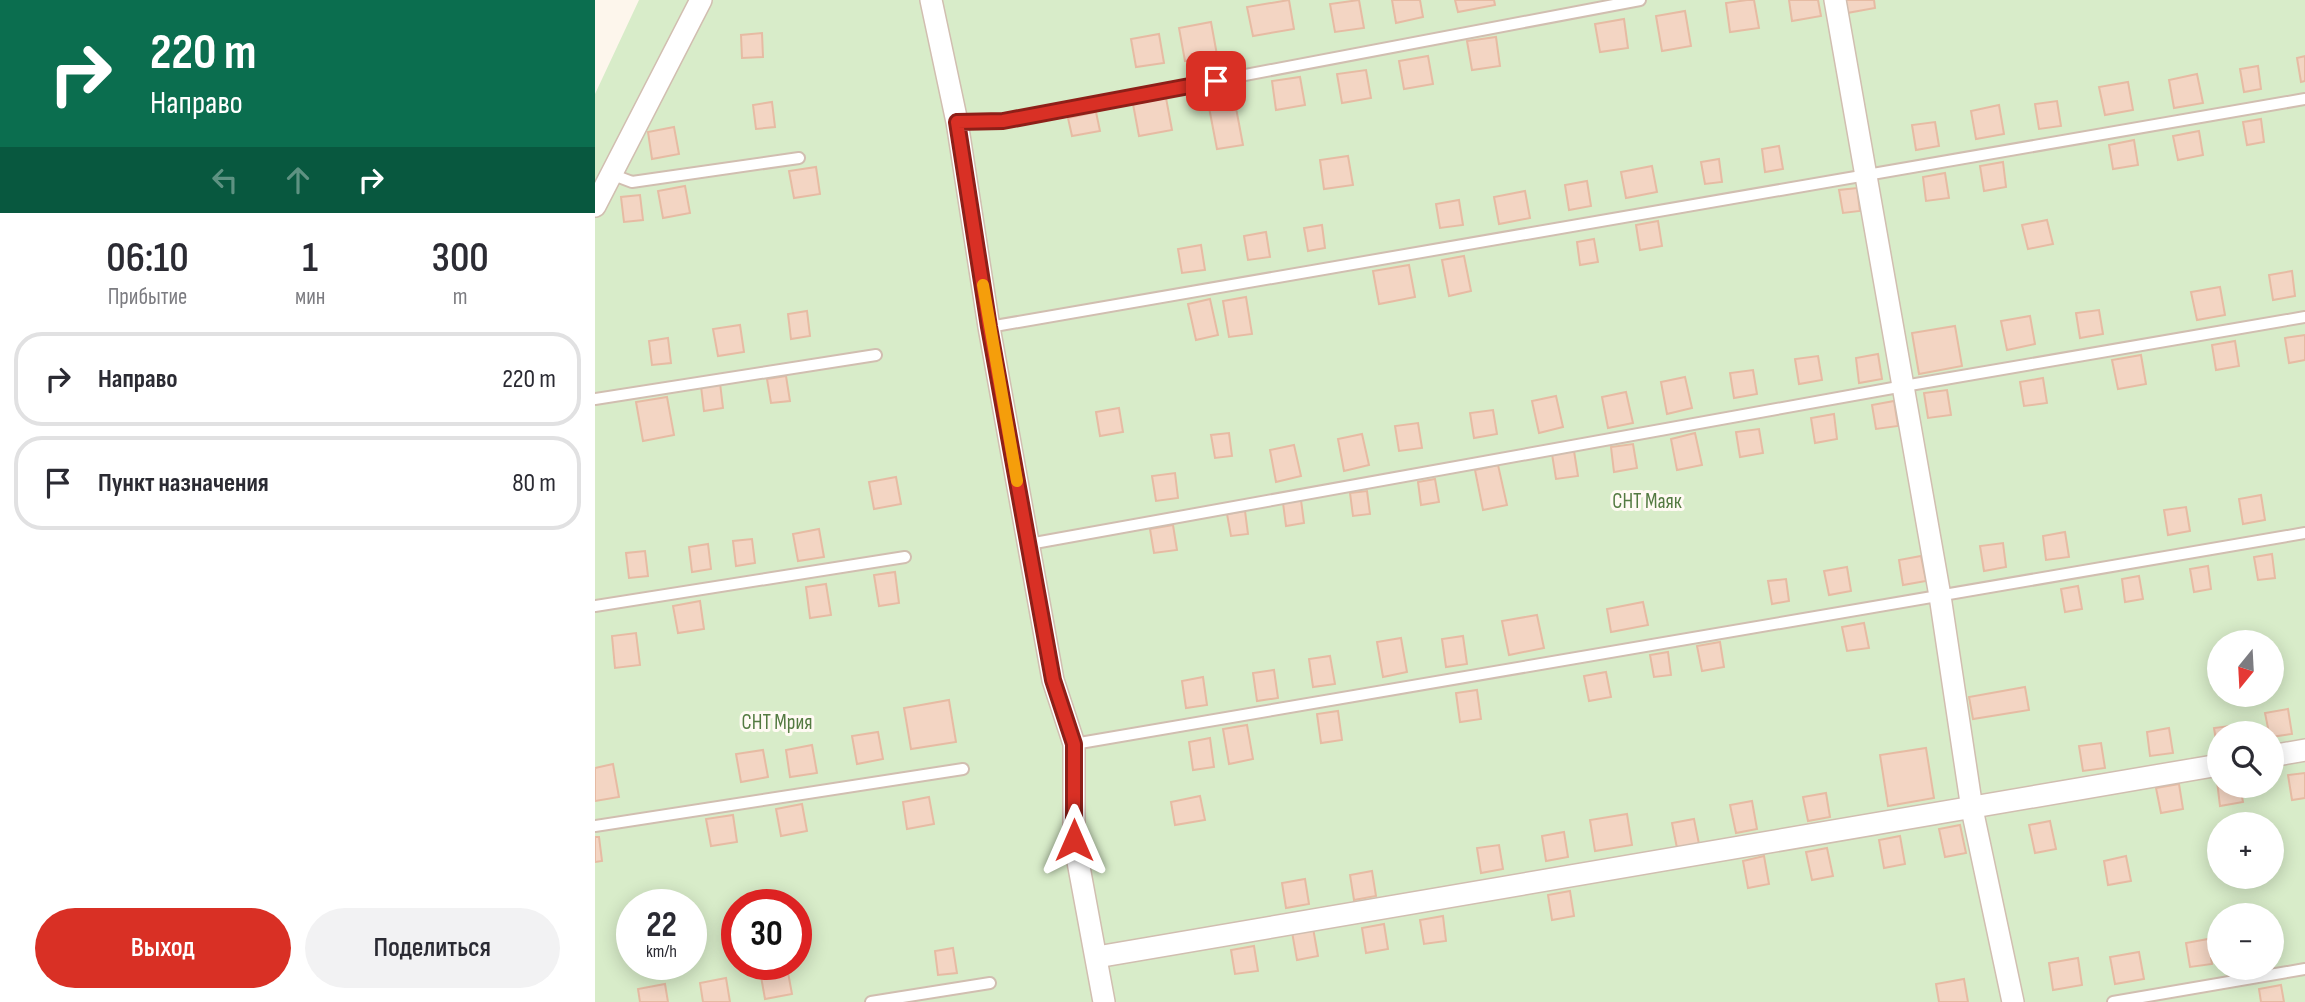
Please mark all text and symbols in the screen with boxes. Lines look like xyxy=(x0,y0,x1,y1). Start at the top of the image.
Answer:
text: 220 m xyxy=(150,24,256,83)
icon: right xyxy=(35,28,126,119)
pin xyxy=(1186,51,1246,111)
icon: arrive xyxy=(1197,62,1235,100)
text: Направо xyxy=(150,84,243,123)
icon: left xyxy=(206,161,244,199)
icon: ahead xyxy=(279,161,317,199)
icon: right xyxy=(352,161,390,199)
text: 06:10 xyxy=(106,233,189,284)
text: 1 xyxy=(302,233,318,284)
text: 300 xyxy=(432,233,489,284)
text: Прибытие xyxy=(108,283,187,311)
text: мин xyxy=(295,283,325,311)
text: m xyxy=(453,283,468,311)
icon: right xyxy=(39,360,77,398)
text: Направо xyxy=(98,364,177,395)
text: 220 m xyxy=(502,364,556,395)
icon: arrive xyxy=(39,464,77,502)
text: Пункт назначения xyxy=(98,468,269,499)
text: 80 m xyxy=(512,468,556,499)
park label: СНТ Маяк xyxy=(1612,489,1682,514)
north arrow xyxy=(2207,630,2284,707)
map controls xyxy=(2207,630,2284,980)
park label: СНТ Мрия xyxy=(742,710,812,735)
button: search xyxy=(2207,721,2284,798)
position arrow xyxy=(1037,803,1111,877)
button: + xyxy=(2207,812,2284,889)
speed limit sign: 30 xyxy=(721,889,812,980)
button: − xyxy=(2207,903,2284,980)
text: 22 xyxy=(646,904,677,947)
button: Выход xyxy=(35,908,291,988)
button: Поделиться xyxy=(305,908,560,988)
text: km/h xyxy=(646,941,677,962)

